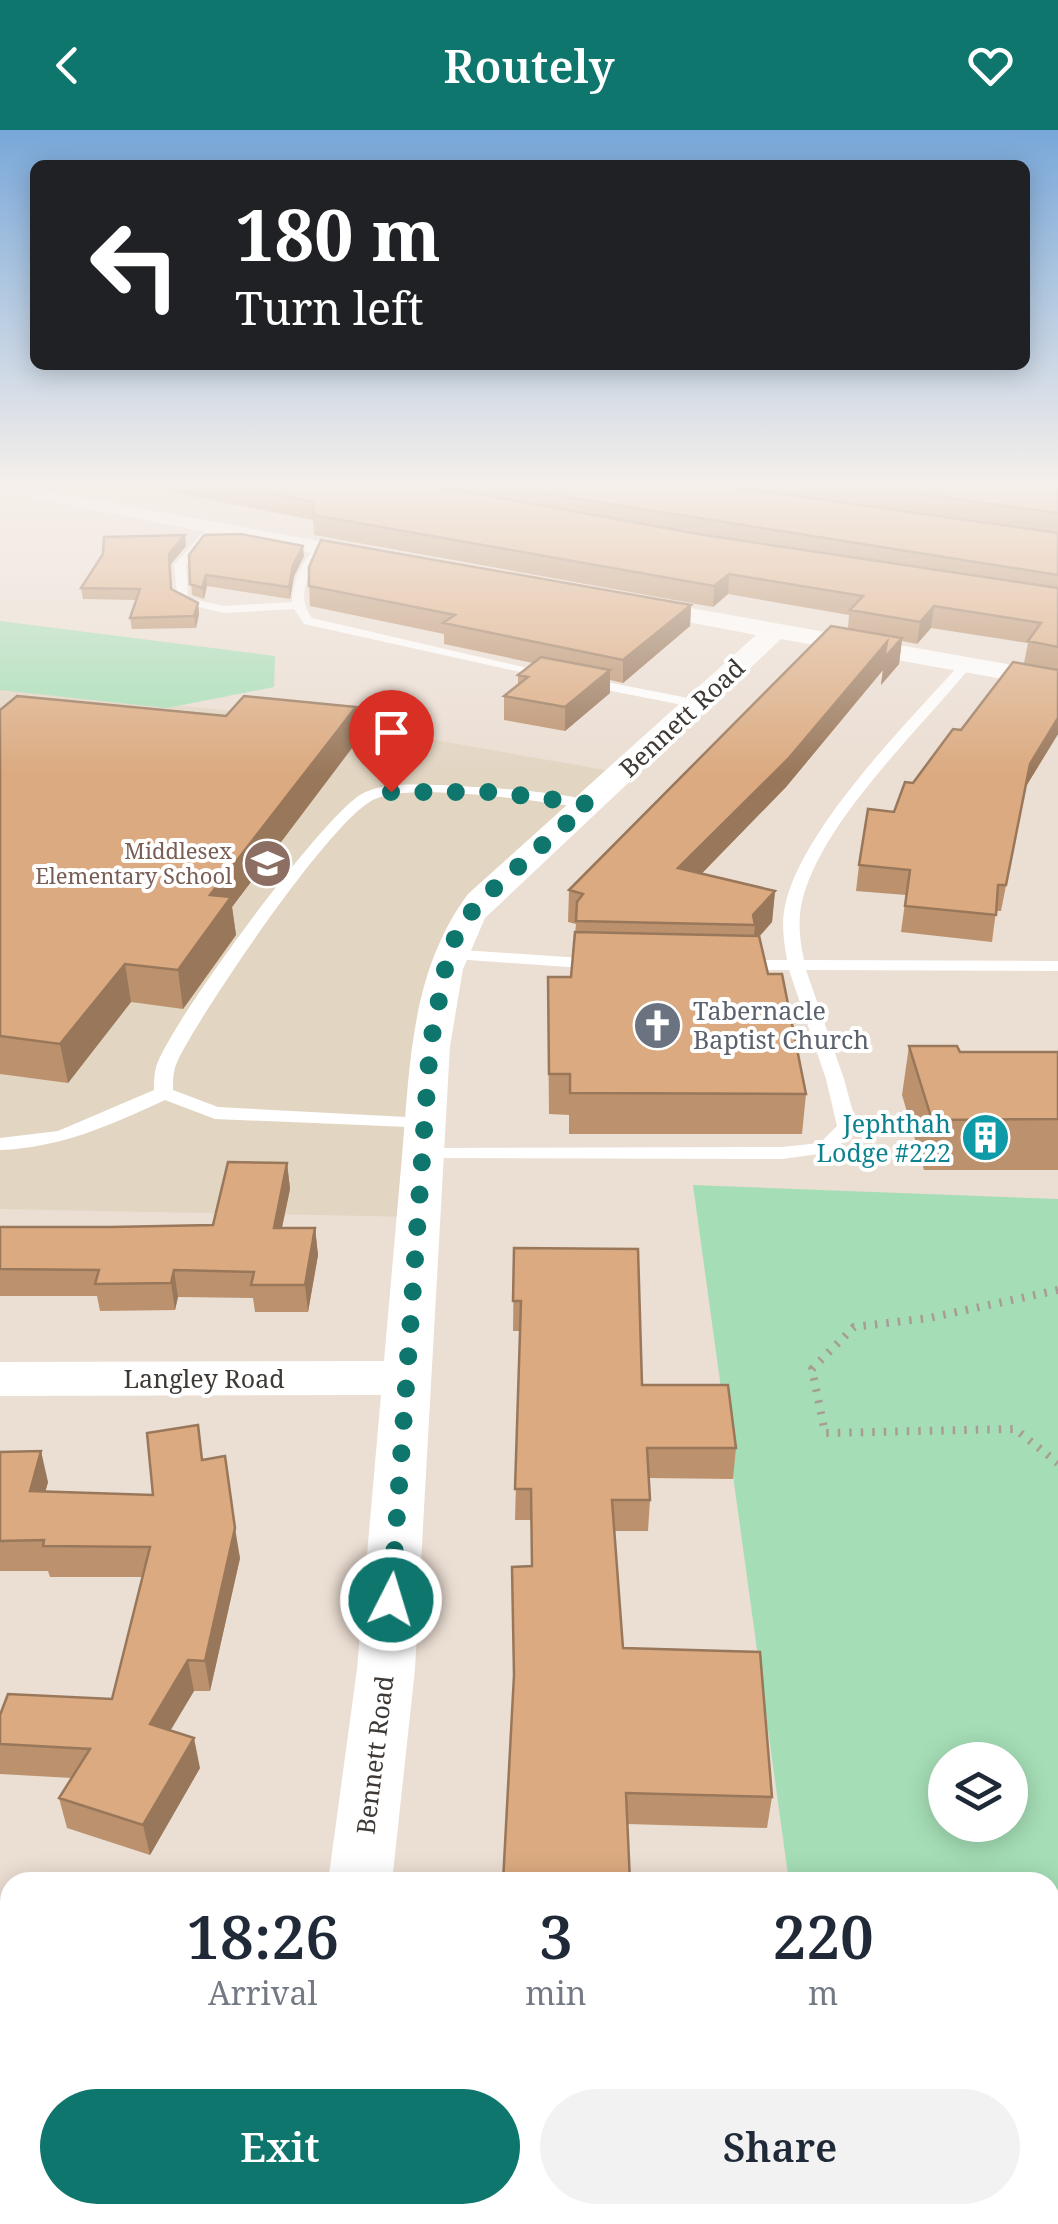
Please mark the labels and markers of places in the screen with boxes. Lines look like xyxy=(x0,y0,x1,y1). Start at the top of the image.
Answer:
pin xyxy=(349,690,434,793)
place label: Middlesex Elementary School xyxy=(35,835,232,890)
school or university icon: Middlesex Elementary School xyxy=(241,838,293,890)
place label: Tabernacle Baptist Church xyxy=(693,993,869,1056)
church icon: Tabernacle Baptist Church xyxy=(632,999,684,1051)
place label: Jephthah Lodge #222 xyxy=(816,1106,951,1169)
building icon: Jephthah Lodge #222 xyxy=(960,1112,1012,1164)

